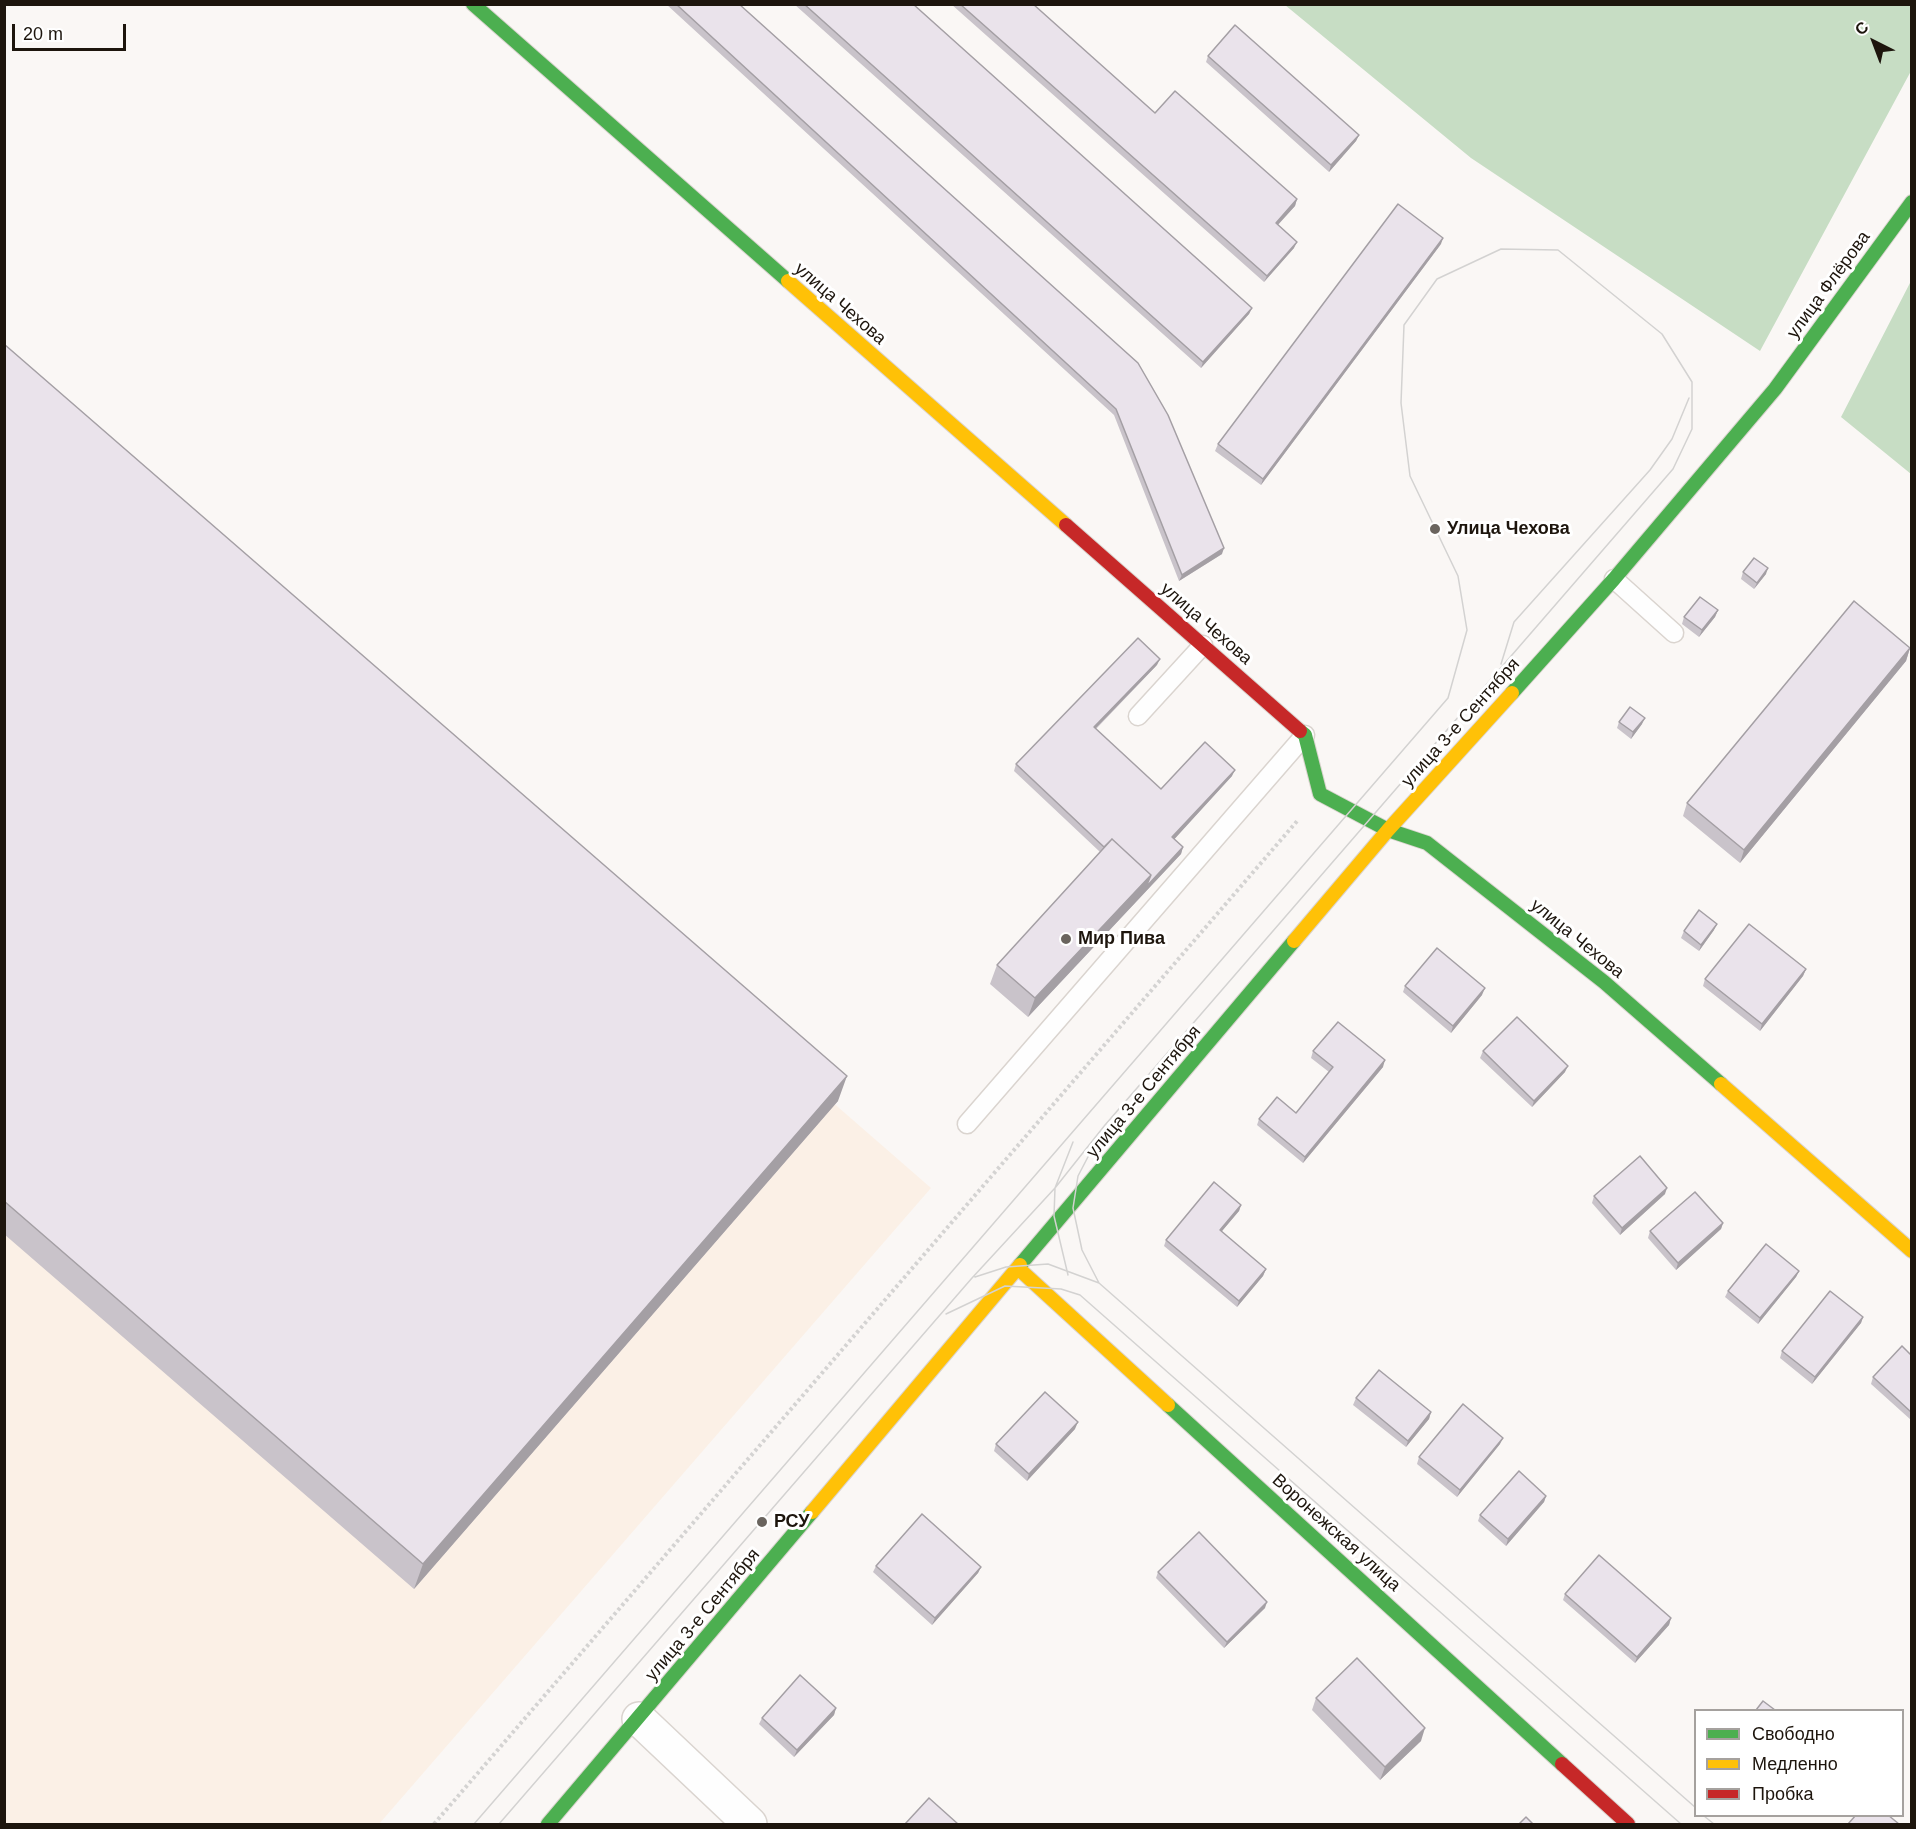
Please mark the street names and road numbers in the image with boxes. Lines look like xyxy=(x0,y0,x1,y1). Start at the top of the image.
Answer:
street label: улица Флёрова xyxy=(1783,227,1875,343)
street label: улица Чехова xyxy=(790,258,890,350)
street label: улица Чехова xyxy=(1156,578,1256,670)
street label: улица 3-е Сентября xyxy=(1397,654,1525,792)
street label: улица Чехова xyxy=(1526,895,1628,983)
street label: улица 3-е Сентября xyxy=(1082,1021,1206,1163)
street label: Воронежская улица xyxy=(1267,1470,1405,1596)
street label: улица 3-е Сентября xyxy=(641,1544,765,1686)

